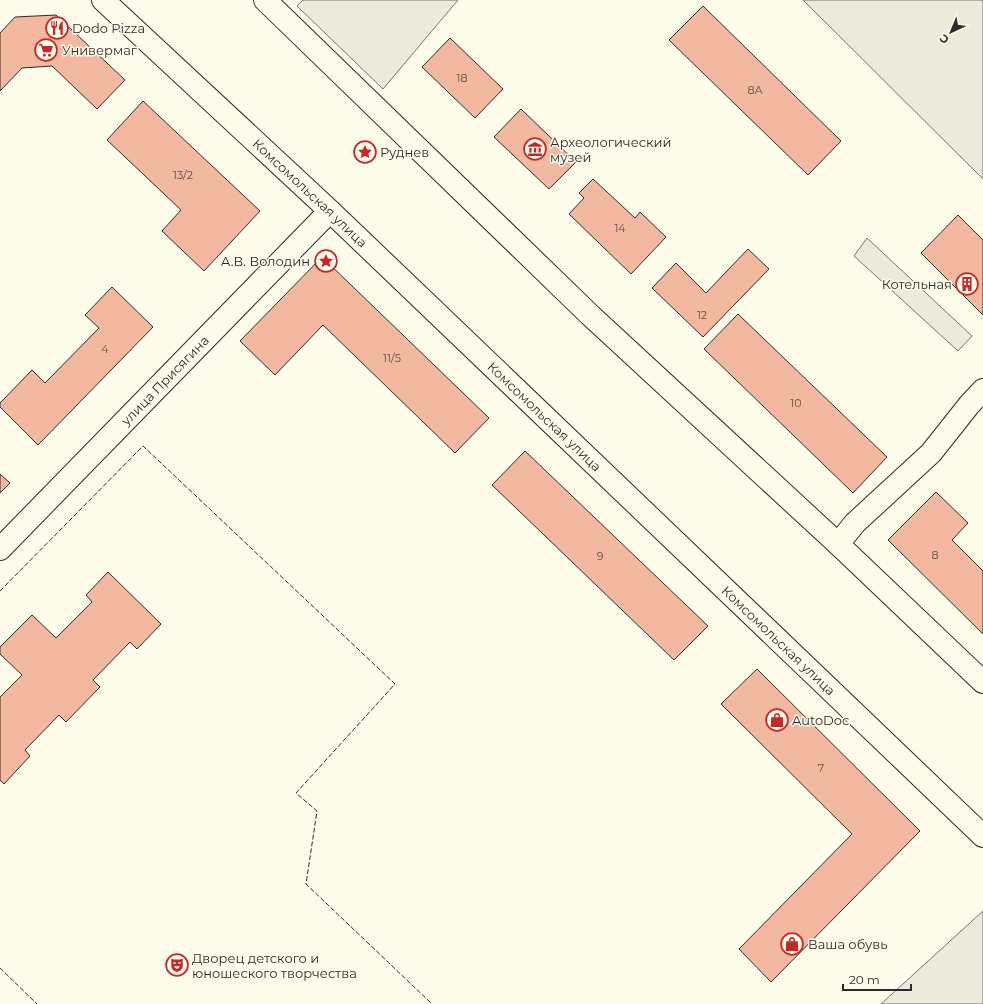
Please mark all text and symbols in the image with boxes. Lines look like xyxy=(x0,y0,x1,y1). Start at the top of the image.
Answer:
north arrow xyxy=(931,12,971,52)
restaurant icon: Dodo Pizza xyxy=(44,15,70,41)
place label: Dodo Pizza xyxy=(72,20,145,36)
text: С xyxy=(936,31,952,47)
supermarket icon: Универмаг xyxy=(33,37,59,63)
place label: Универмаг xyxy=(62,42,138,58)
house number: 18 xyxy=(457,71,468,85)
house number: 8А xyxy=(747,83,763,97)
place label: Археологический музей xyxy=(550,134,671,165)
street label: Комсомольская улица xyxy=(249,135,371,250)
museum icon: Археологический музей xyxy=(522,136,548,162)
place icon: Руднев xyxy=(352,139,378,165)
place label: Руднев xyxy=(380,144,429,160)
house number: 13/2 xyxy=(173,168,193,182)
house number: 14 xyxy=(614,221,626,235)
place icon: А.В. Володин xyxy=(313,248,339,274)
place label: А.В. Володин xyxy=(221,253,310,269)
building icon: Котельная xyxy=(954,271,980,297)
place label: Котельная xyxy=(882,276,952,292)
house number: 12 xyxy=(697,308,707,322)
street label: улица Присягина xyxy=(117,332,212,429)
house number: 4 xyxy=(101,342,109,356)
house number: 11/5 xyxy=(383,351,401,365)
street label: Комсомольская улица xyxy=(484,358,605,474)
house number: 10 xyxy=(790,396,802,410)
house number: 8 xyxy=(931,548,939,562)
house number: 9 xyxy=(597,549,604,563)
street label: Комсомольская улица xyxy=(719,582,839,698)
shop icon: AutoDoc xyxy=(764,707,790,733)
place label: AutoDoc xyxy=(792,712,849,728)
house number: 7 xyxy=(818,761,824,775)
shop icon: Ваша обувь xyxy=(779,931,805,957)
place label: Ваша обувь xyxy=(808,936,887,952)
place label: Дворец детского и юношеского творчества xyxy=(192,950,357,981)
theatre icon: Дворец детского и юношеского творчества xyxy=(164,952,190,978)
scale bar xyxy=(843,966,911,992)
text: 20 m xyxy=(849,972,880,987)

